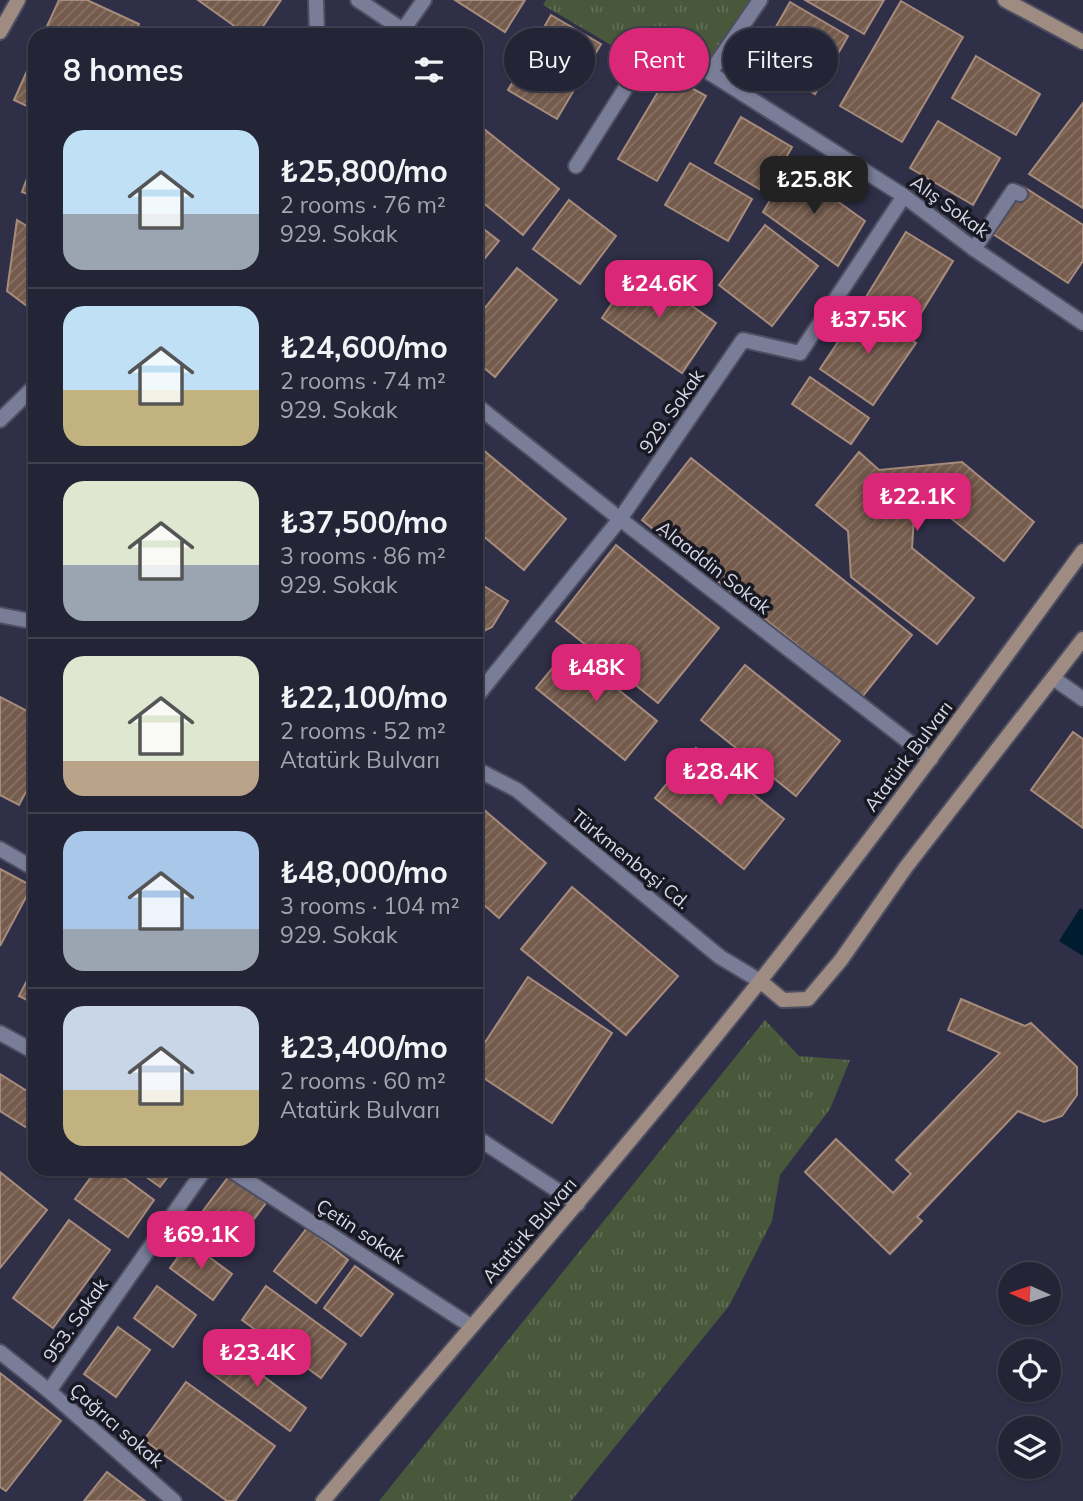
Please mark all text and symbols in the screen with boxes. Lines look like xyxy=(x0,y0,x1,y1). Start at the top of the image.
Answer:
chip: Buy xyxy=(504,28,595,91)
chip: Rent xyxy=(609,28,709,91)
chip: Filters xyxy=(723,28,838,91)
text: 8 homes xyxy=(63,51,184,89)
icon: filters xyxy=(410,51,448,89)
text: ₺25,800/mo xyxy=(280,152,448,190)
pin: ₺25.8K xyxy=(757,156,871,216)
icon: home xyxy=(119,158,203,242)
text: ₺25.8K xyxy=(776,164,852,193)
street label: Alış Sokak xyxy=(906,170,994,243)
text: 2 rooms · 76 m² xyxy=(280,190,446,219)
text: 929. Sokak xyxy=(280,219,397,248)
pin: ₺24.6K xyxy=(602,260,716,320)
text: ₺24.6K xyxy=(621,268,697,297)
pin: ₺37.5K xyxy=(811,296,925,356)
text: ₺37.5K xyxy=(830,304,906,333)
text: ₺24,600/mo xyxy=(280,328,448,366)
icon: home xyxy=(119,334,203,418)
street label: 929. Sokak xyxy=(633,364,709,458)
text: 2 rooms · 74 m² xyxy=(280,366,446,395)
text: 929. Sokak xyxy=(280,395,397,424)
pin: ₺22.1K xyxy=(860,474,974,533)
text: ₺22.1K xyxy=(879,481,955,510)
text: ₺37,500/mo xyxy=(280,503,448,541)
icon: home xyxy=(119,509,203,593)
street label: Alaaddin Sokak xyxy=(652,515,776,619)
text: 3 rooms · 86 m² xyxy=(280,541,446,570)
text: 929. Sokak xyxy=(280,570,397,599)
pin: ₺48K xyxy=(555,644,637,704)
text: ₺48K xyxy=(568,652,624,681)
text: ₺22,100/mo xyxy=(280,678,448,716)
icon: home xyxy=(119,684,203,768)
street label: Atatürk Bulvarı xyxy=(859,696,957,816)
text: 2 rooms · 52 m² xyxy=(280,716,446,745)
text: Atatürk Bulvarı xyxy=(280,745,440,774)
pin: ₺28.4K xyxy=(663,748,777,808)
text: ₺28.4K xyxy=(682,756,758,785)
street label: Türkmenbaşi Cd. xyxy=(567,804,695,914)
text: ₺48,000/mo xyxy=(280,853,448,891)
icon: home xyxy=(119,859,203,943)
text: 3 rooms · 104 m² xyxy=(280,891,460,920)
text: 929. Sokak xyxy=(280,920,397,949)
text: ₺23,400/mo xyxy=(280,1028,448,1066)
icon: home xyxy=(119,1034,203,1118)
text: 2 rooms · 60 m² xyxy=(280,1066,446,1095)
text: Atatürk Bulvarı xyxy=(280,1095,440,1124)
street label: Atatürk Bulvarı xyxy=(477,1172,581,1288)
street label: Çetin sokak xyxy=(312,1193,410,1269)
pin: ₺69.1K xyxy=(144,1212,258,1271)
text: ₺69.1K xyxy=(163,1219,239,1248)
north arrow xyxy=(998,1262,1060,1325)
map controls xyxy=(998,1262,1061,1479)
street label: 953. Sokak xyxy=(37,1273,113,1367)
pin: ₺23.4K xyxy=(200,1330,314,1389)
text: ₺23.4K xyxy=(219,1337,295,1366)
button: locate xyxy=(998,1339,1061,1402)
street label: Çağrıcı sokak xyxy=(65,1378,169,1473)
button: layers xyxy=(998,1416,1061,1479)

